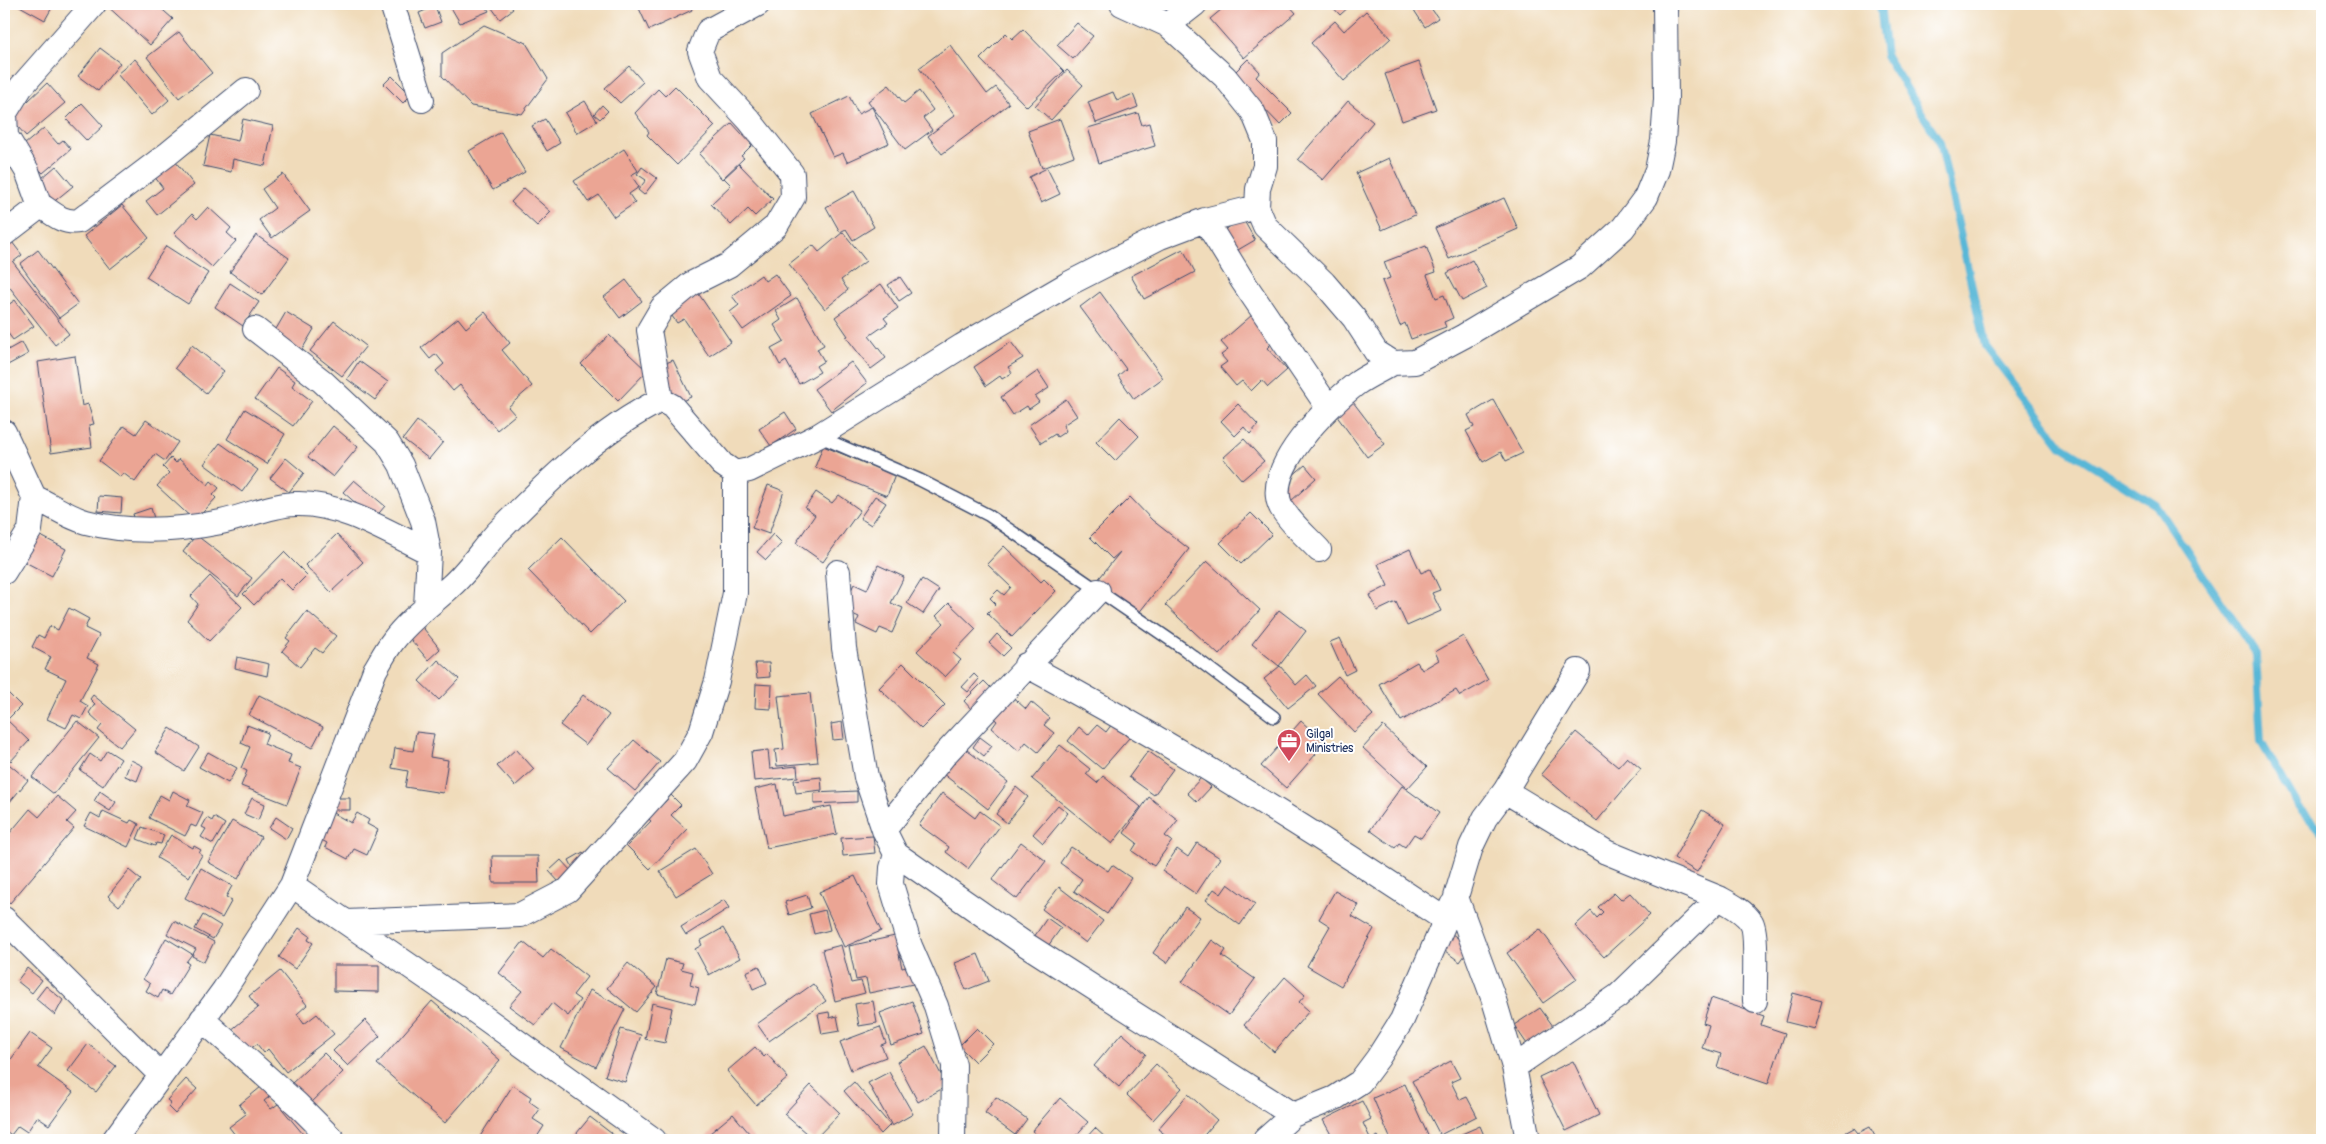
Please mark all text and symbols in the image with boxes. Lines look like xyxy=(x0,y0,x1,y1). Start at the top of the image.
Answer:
place label: Gilgal Ministries xyxy=(1306,727,1354,756)
office icon: Gilgal Ministries xyxy=(1276,728,1302,762)

